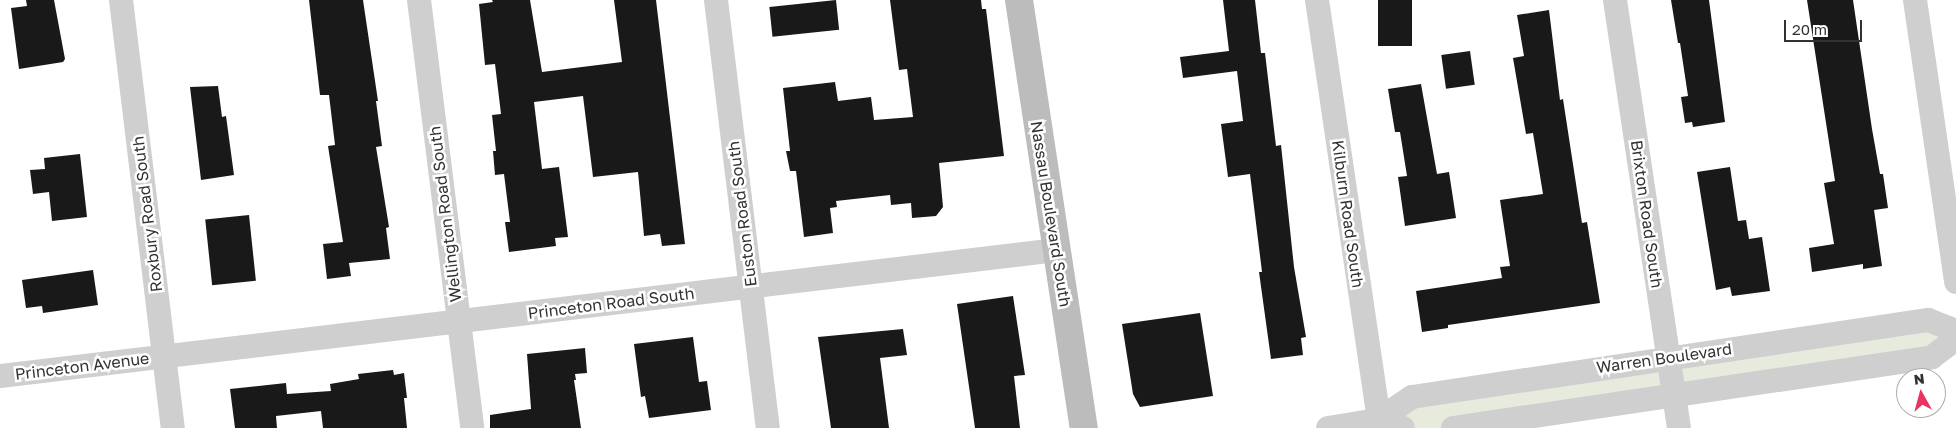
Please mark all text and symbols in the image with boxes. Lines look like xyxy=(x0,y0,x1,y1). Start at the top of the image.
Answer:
scale bar xyxy=(1786,10,1864,42)
text: 20 m xyxy=(1792,20,1827,38)
street label: Nassau Boulevard South xyxy=(1027,120,1075,308)
street label: Wellington Road South xyxy=(425,125,465,303)
street label: Roxbury Road South xyxy=(128,135,166,293)
street label: Kilburn Road South xyxy=(1328,139,1368,289)
street label: Brixton Road South xyxy=(1627,139,1667,289)
street label: Euston Road South xyxy=(724,140,760,288)
street label: Princeton Road South xyxy=(527,283,695,323)
street label: Warren Boulevard xyxy=(1595,339,1733,377)
street label: Princeton Avenue xyxy=(14,348,150,384)
north arrow xyxy=(1896,368,1946,418)
text: N xyxy=(1913,370,1926,388)

